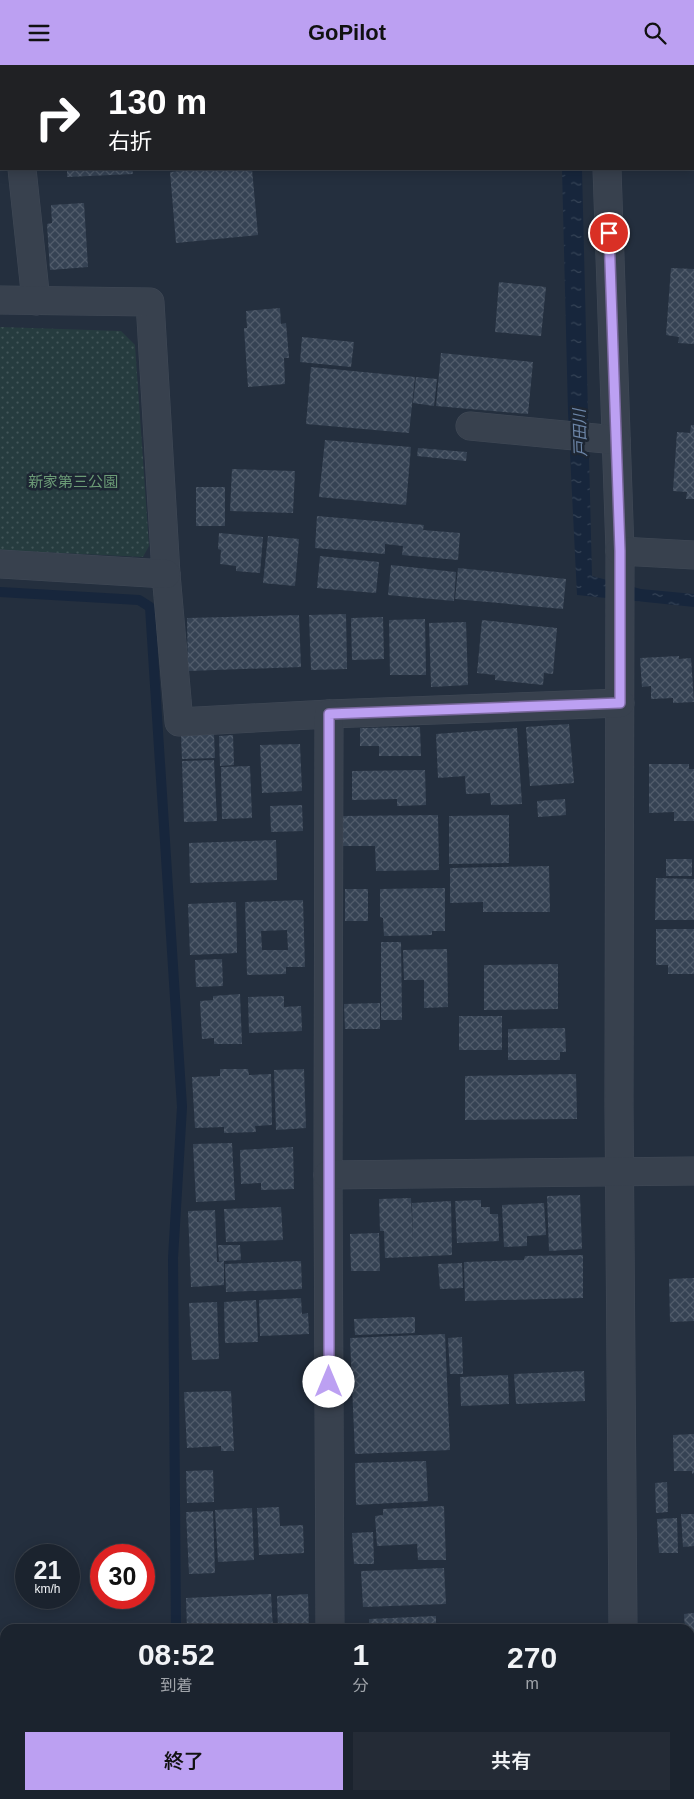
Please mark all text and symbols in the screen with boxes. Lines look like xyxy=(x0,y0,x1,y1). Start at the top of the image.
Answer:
icon: menu xyxy=(25,19,53,47)
icon: search xyxy=(641,19,669,47)
text: GoPilot xyxy=(308,20,386,45)
text: 130 m xyxy=(108,82,207,121)
icon: right xyxy=(25,85,90,150)
text: 右折 xyxy=(108,129,152,154)
pin xyxy=(588,212,630,254)
icon: arrive xyxy=(595,219,623,247)
water label: 戸田川 xyxy=(571,407,589,457)
park label: 新家第三公園 xyxy=(28,473,118,490)
position arrow xyxy=(302,1355,354,1407)
speed limit sign: 30 xyxy=(90,1544,155,1609)
text: 21 xyxy=(34,1556,61,1584)
text: km/h xyxy=(34,1582,61,1596)
text: 08:52 xyxy=(138,1638,215,1671)
text: 1 xyxy=(352,1638,369,1671)
text: 270 xyxy=(507,1641,557,1674)
text: m xyxy=(525,1675,539,1692)
text: 到着 xyxy=(160,1677,192,1694)
text: 分 xyxy=(353,1677,369,1694)
button: 終了 xyxy=(25,1732,343,1790)
button: 共有 xyxy=(353,1732,670,1790)

